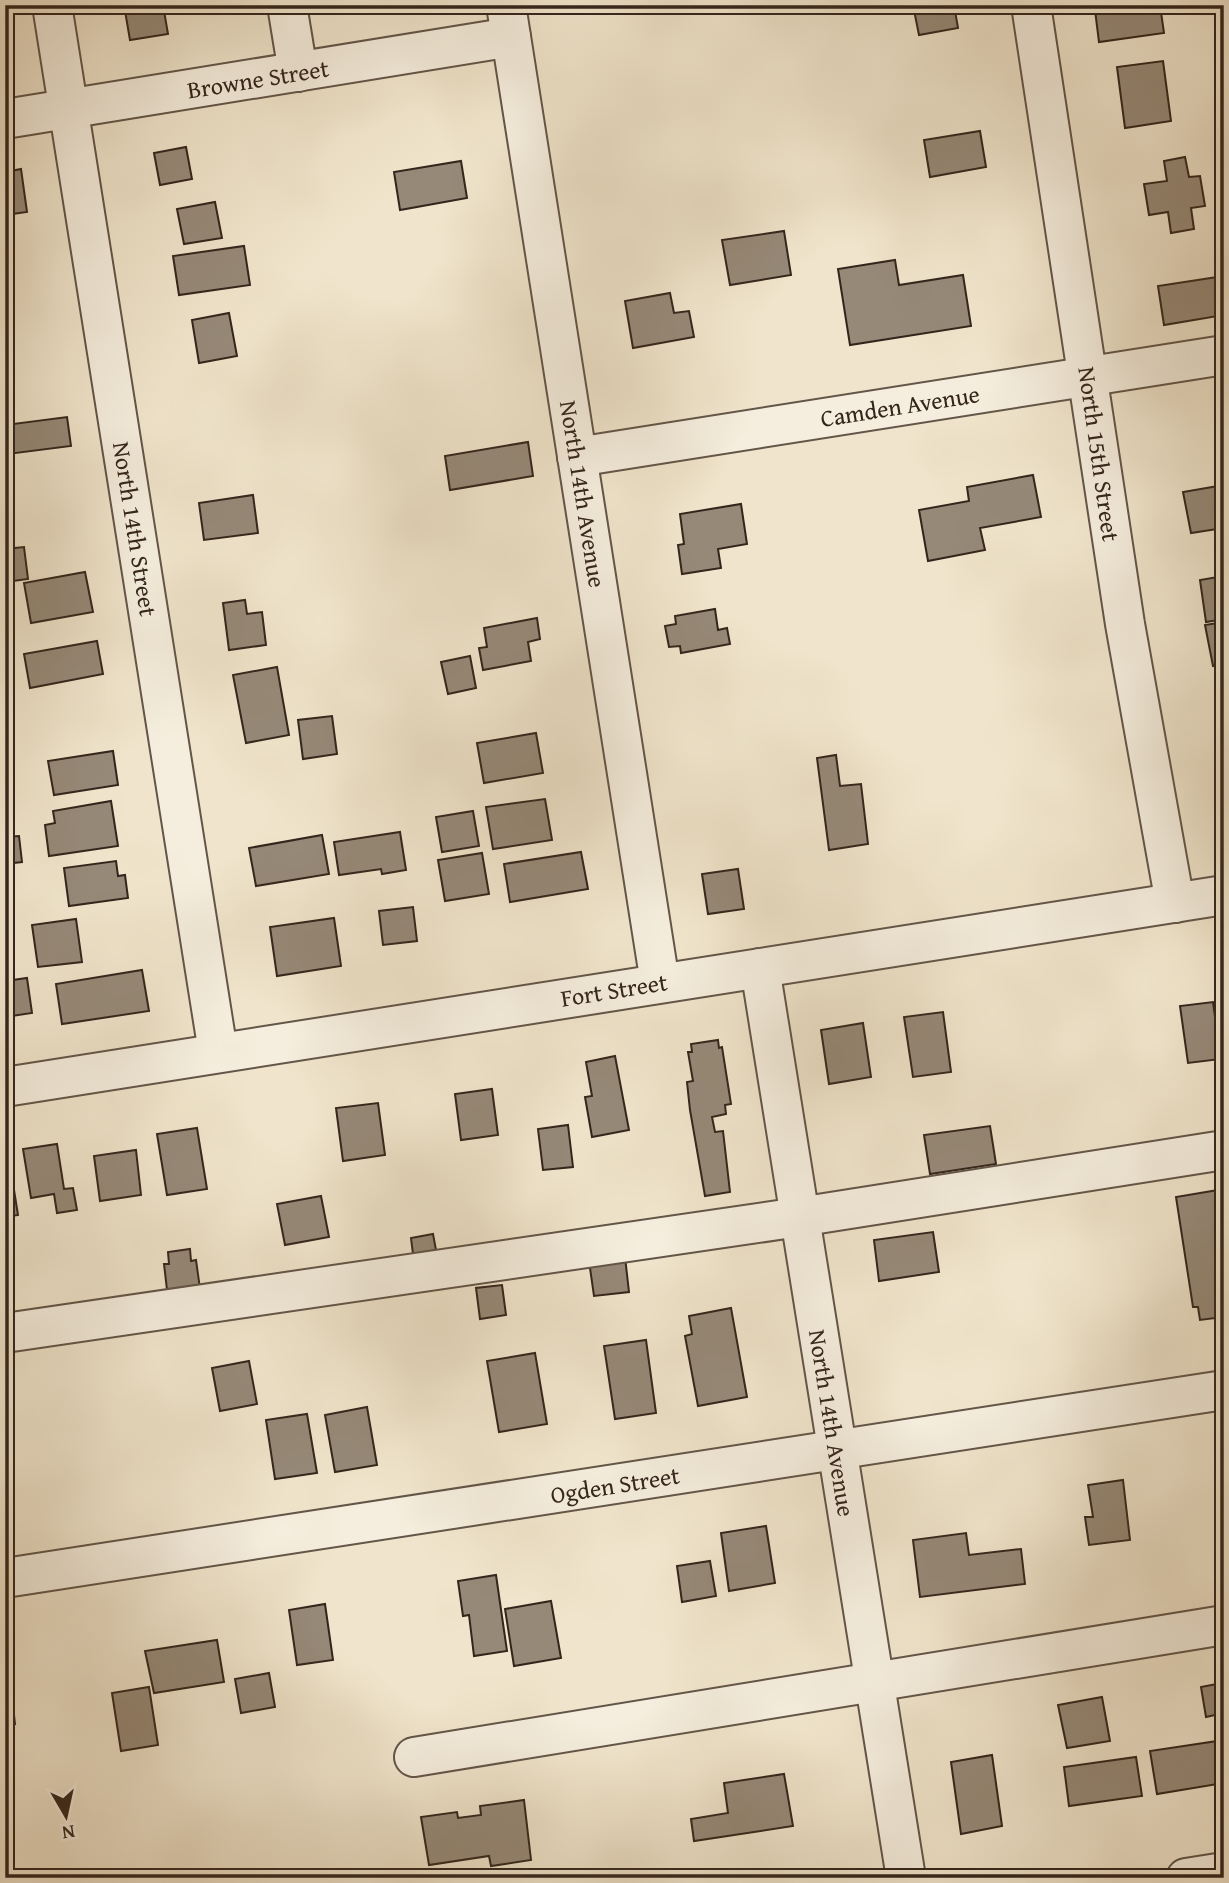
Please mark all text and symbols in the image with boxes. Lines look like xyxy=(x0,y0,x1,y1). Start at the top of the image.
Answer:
street label: Browne Street xyxy=(185,50,332,107)
street label: North 15th Street xyxy=(1069,364,1129,544)
street label: Camden Avenue xyxy=(818,376,982,436)
street label: North 14th Avenue xyxy=(551,398,615,590)
street label: North 14th Street xyxy=(104,439,166,619)
street label: Fort Street xyxy=(558,964,670,1016)
street label: North 14th Avenue xyxy=(800,1327,864,1519)
street label: Ogden Street xyxy=(548,1457,682,1512)
north arrow xyxy=(32,1782,102,1852)
text: N xyxy=(60,1818,77,1848)

